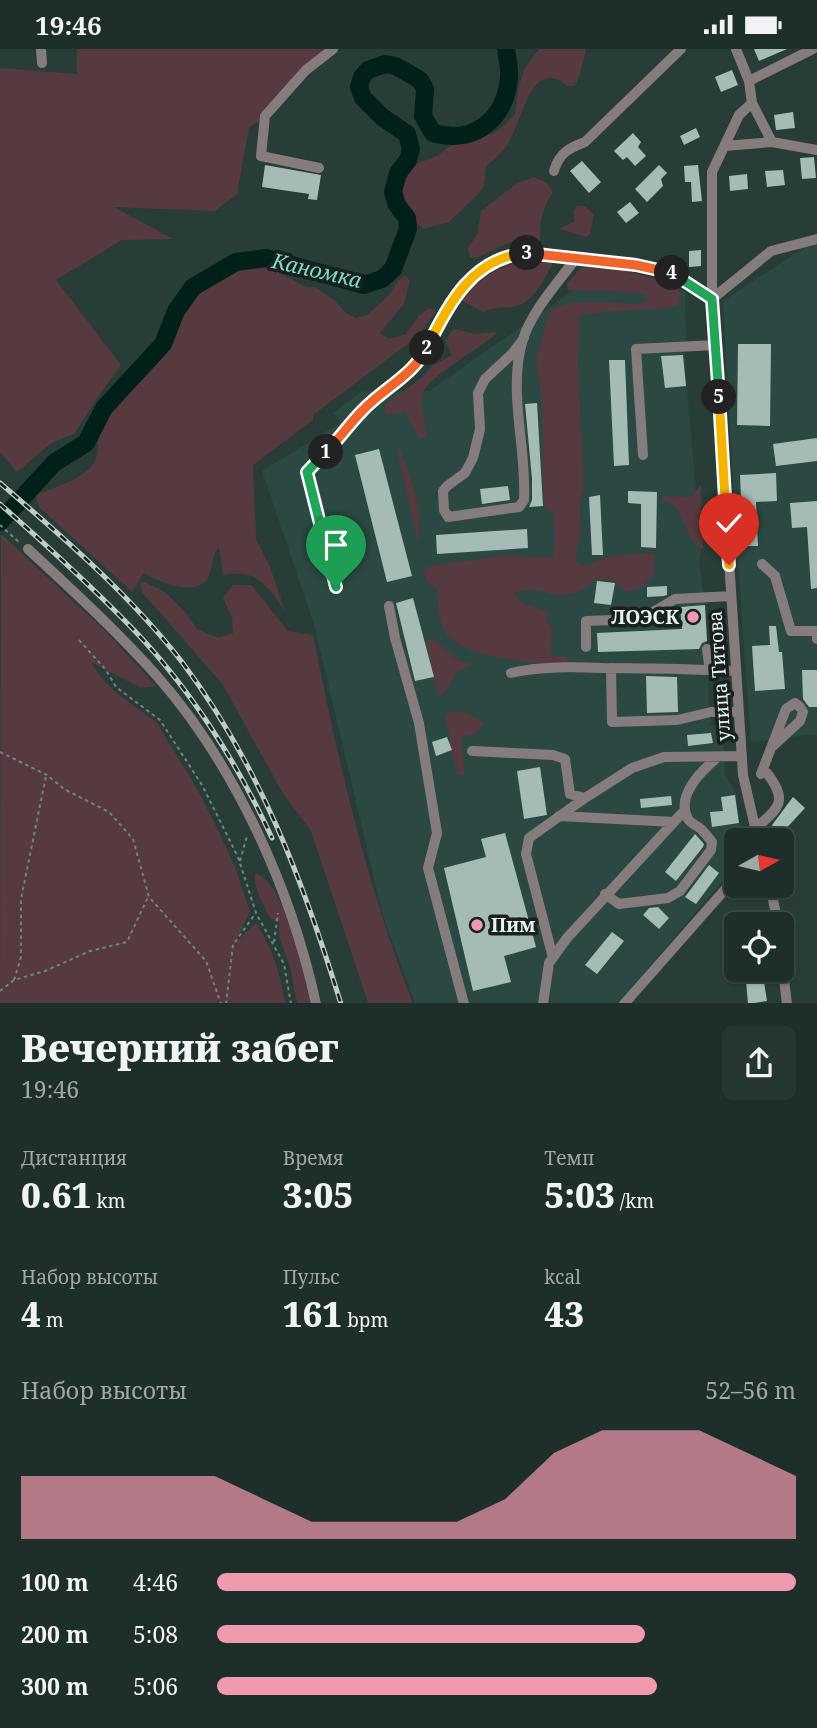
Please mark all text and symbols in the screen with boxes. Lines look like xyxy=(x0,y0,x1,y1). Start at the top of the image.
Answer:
text: 19:46 xyxy=(35,7,102,43)
pin: 3 xyxy=(510,235,544,271)
text: 3 xyxy=(521,239,532,265)
water label: Каномка xyxy=(268,246,365,294)
pin: 4 xyxy=(654,255,690,291)
text: 4 xyxy=(666,259,677,285)
pin: 2 xyxy=(410,331,444,365)
text: 2 xyxy=(421,334,432,360)
pin: 5 xyxy=(702,379,736,415)
text: 5 xyxy=(713,383,724,409)
pin: 1 xyxy=(308,435,344,469)
text: 1 xyxy=(320,438,331,464)
pin xyxy=(699,493,759,565)
icon: check xyxy=(710,504,748,542)
pin xyxy=(306,515,366,587)
icon: arrive xyxy=(317,526,355,564)
place label: ЛОЭСК xyxy=(611,604,679,630)
marker: ЛОЭСК xyxy=(685,609,701,625)
street label: улица Титова xyxy=(701,610,737,742)
north arrow xyxy=(724,828,794,898)
map controls xyxy=(724,828,794,982)
place label: Пим xyxy=(491,912,535,938)
button: locate xyxy=(724,912,794,982)
marker: Пим xyxy=(469,917,485,933)
text: Вечерний забег xyxy=(21,1021,339,1073)
button: share xyxy=(722,1026,796,1100)
text: 19:46 xyxy=(21,1073,79,1105)
text: Дистанция xyxy=(21,1145,127,1171)
text: Время xyxy=(283,1145,344,1171)
text: Темп xyxy=(544,1145,595,1171)
text: 0.61 xyxy=(21,1171,91,1218)
text: 3:05 xyxy=(283,1171,353,1218)
text: 5:03 xyxy=(544,1171,615,1218)
text: km xyxy=(91,1188,125,1214)
text: /km xyxy=(615,1188,654,1214)
text: Набор высоты xyxy=(21,1264,158,1290)
text: Пульс xyxy=(283,1264,340,1290)
text: kcal xyxy=(544,1264,581,1290)
text: 4 xyxy=(21,1290,41,1337)
text: 161 xyxy=(283,1290,342,1337)
text: 43 xyxy=(544,1290,584,1337)
text: m xyxy=(41,1307,64,1333)
text: bpm xyxy=(342,1307,388,1333)
text: Набор высоты xyxy=(21,1374,187,1406)
text: 52–56 m xyxy=(705,1374,796,1406)
text: 100 m xyxy=(21,1566,89,1598)
text: 4:46 xyxy=(133,1566,178,1598)
text: 200 m xyxy=(21,1618,89,1650)
text: 5:08 xyxy=(133,1618,178,1650)
text: 300 m xyxy=(21,1670,89,1702)
text: 5:06 xyxy=(133,1670,178,1702)

